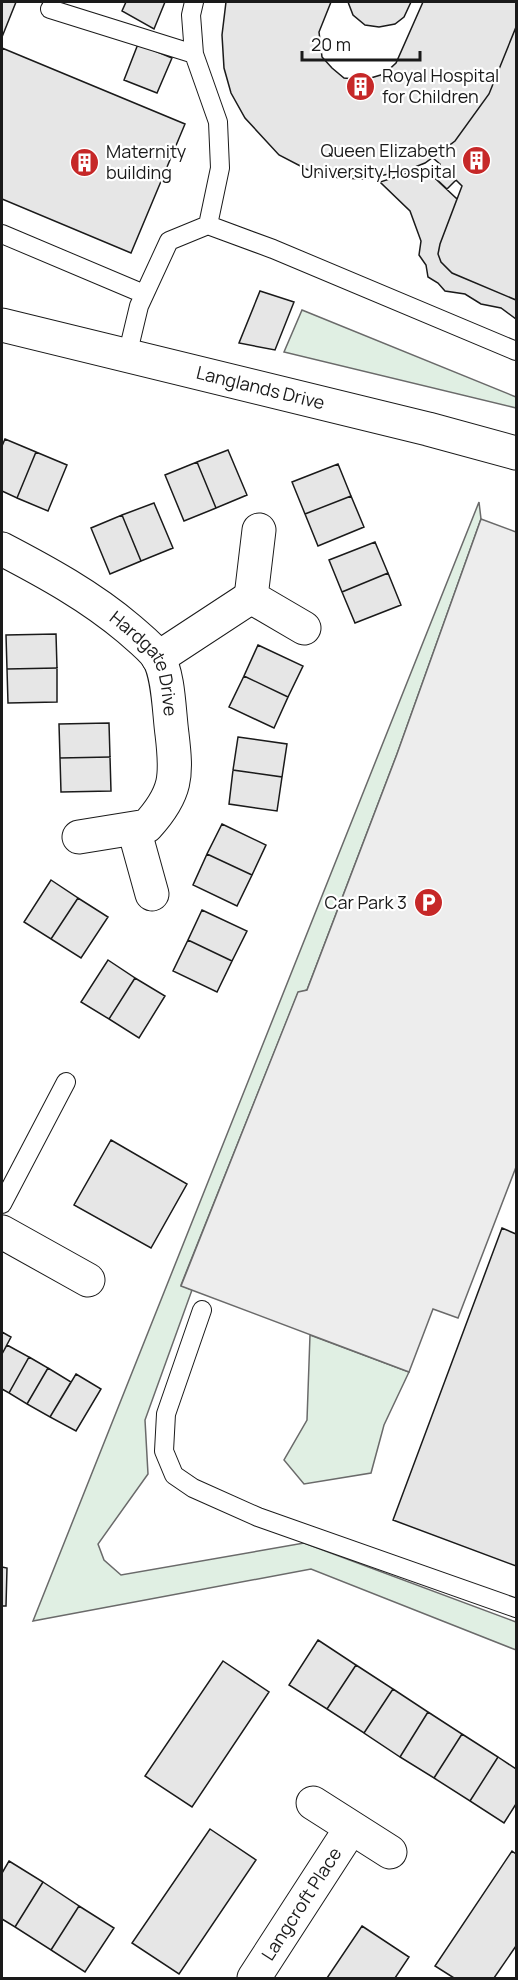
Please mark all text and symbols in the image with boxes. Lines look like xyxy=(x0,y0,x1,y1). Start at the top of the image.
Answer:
scale bar xyxy=(302,24,420,62)
text: 20 m xyxy=(311,32,351,56)
place label: Royal Hospital for Children xyxy=(382,63,499,108)
building icon: Royal Hospital for Children xyxy=(345,70,377,102)
place label: Queen Elizabeth University Hospital xyxy=(301,138,456,183)
place label: Maternity building xyxy=(106,139,187,184)
building icon: Queen Elizabeth University Hospital xyxy=(461,145,493,177)
building icon: Maternity building xyxy=(69,146,101,178)
street label: Langlands Drive xyxy=(194,360,327,414)
street label: Hardgate Drive xyxy=(105,605,183,717)
parking icon: Car Park 3 xyxy=(412,887,444,919)
place label: Car Park 3 xyxy=(325,890,407,914)
street label: Langcroft Place xyxy=(256,1842,346,1965)

